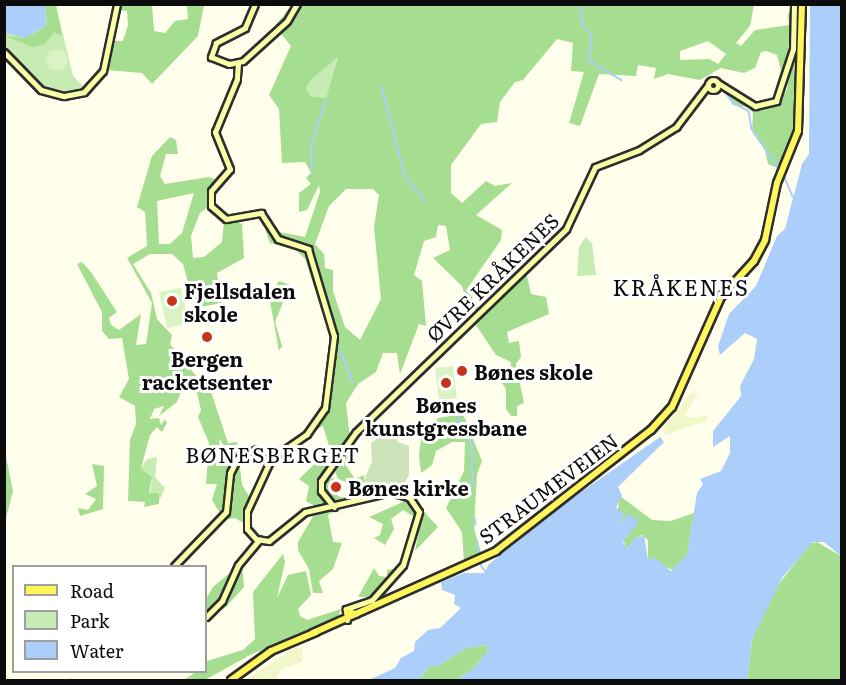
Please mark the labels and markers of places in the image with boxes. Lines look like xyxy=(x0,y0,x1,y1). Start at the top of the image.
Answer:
place label: Fjellsdalen skole xyxy=(184,278,296,325)
marker: Fjellsdalen skole xyxy=(165,294,179,308)
marker: Bergen racketsenter xyxy=(200,330,214,344)
place label: Bergen racketsenter xyxy=(142,346,272,393)
place label: Bønes skole xyxy=(474,359,593,383)
marker: Bønes skole xyxy=(455,364,469,378)
marker: Bønes kunstgressbane xyxy=(439,376,453,390)
place label: Bønes kunstgressbane xyxy=(365,392,527,439)
place label: Bønes kirke xyxy=(348,475,469,499)
marker: Bønes kirke xyxy=(329,480,343,494)

